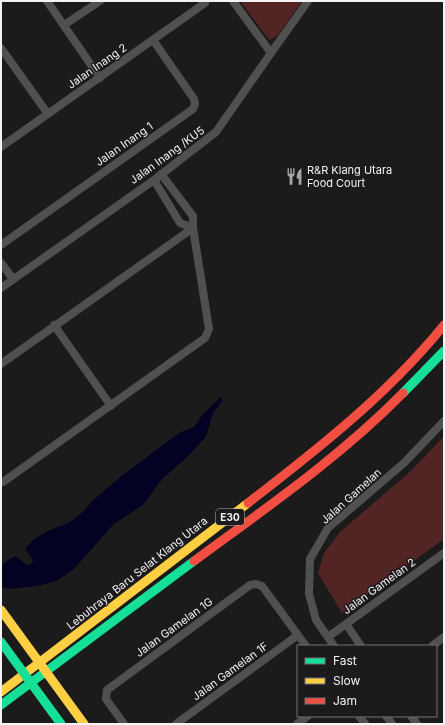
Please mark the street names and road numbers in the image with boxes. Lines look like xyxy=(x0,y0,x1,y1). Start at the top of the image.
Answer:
street label: Jalan Inang 2 xyxy=(64,40,130,92)
street label: Jalan Inang 1 xyxy=(92,119,156,169)
street label: Jalan Inang /KU5 xyxy=(127,123,207,187)
street label: Jalan Gamelan xyxy=(318,465,384,527)
road number: E30 xyxy=(216,509,244,525)
street label: Lebuhraya Baru Selat Klang Utara xyxy=(64,514,210,632)
street label: Jalan Gamelan 2 xyxy=(340,555,418,617)
street label: Jalan Gamelan 1G xyxy=(132,594,216,660)
street label: Jalan Gamelan 1F xyxy=(189,639,271,703)

